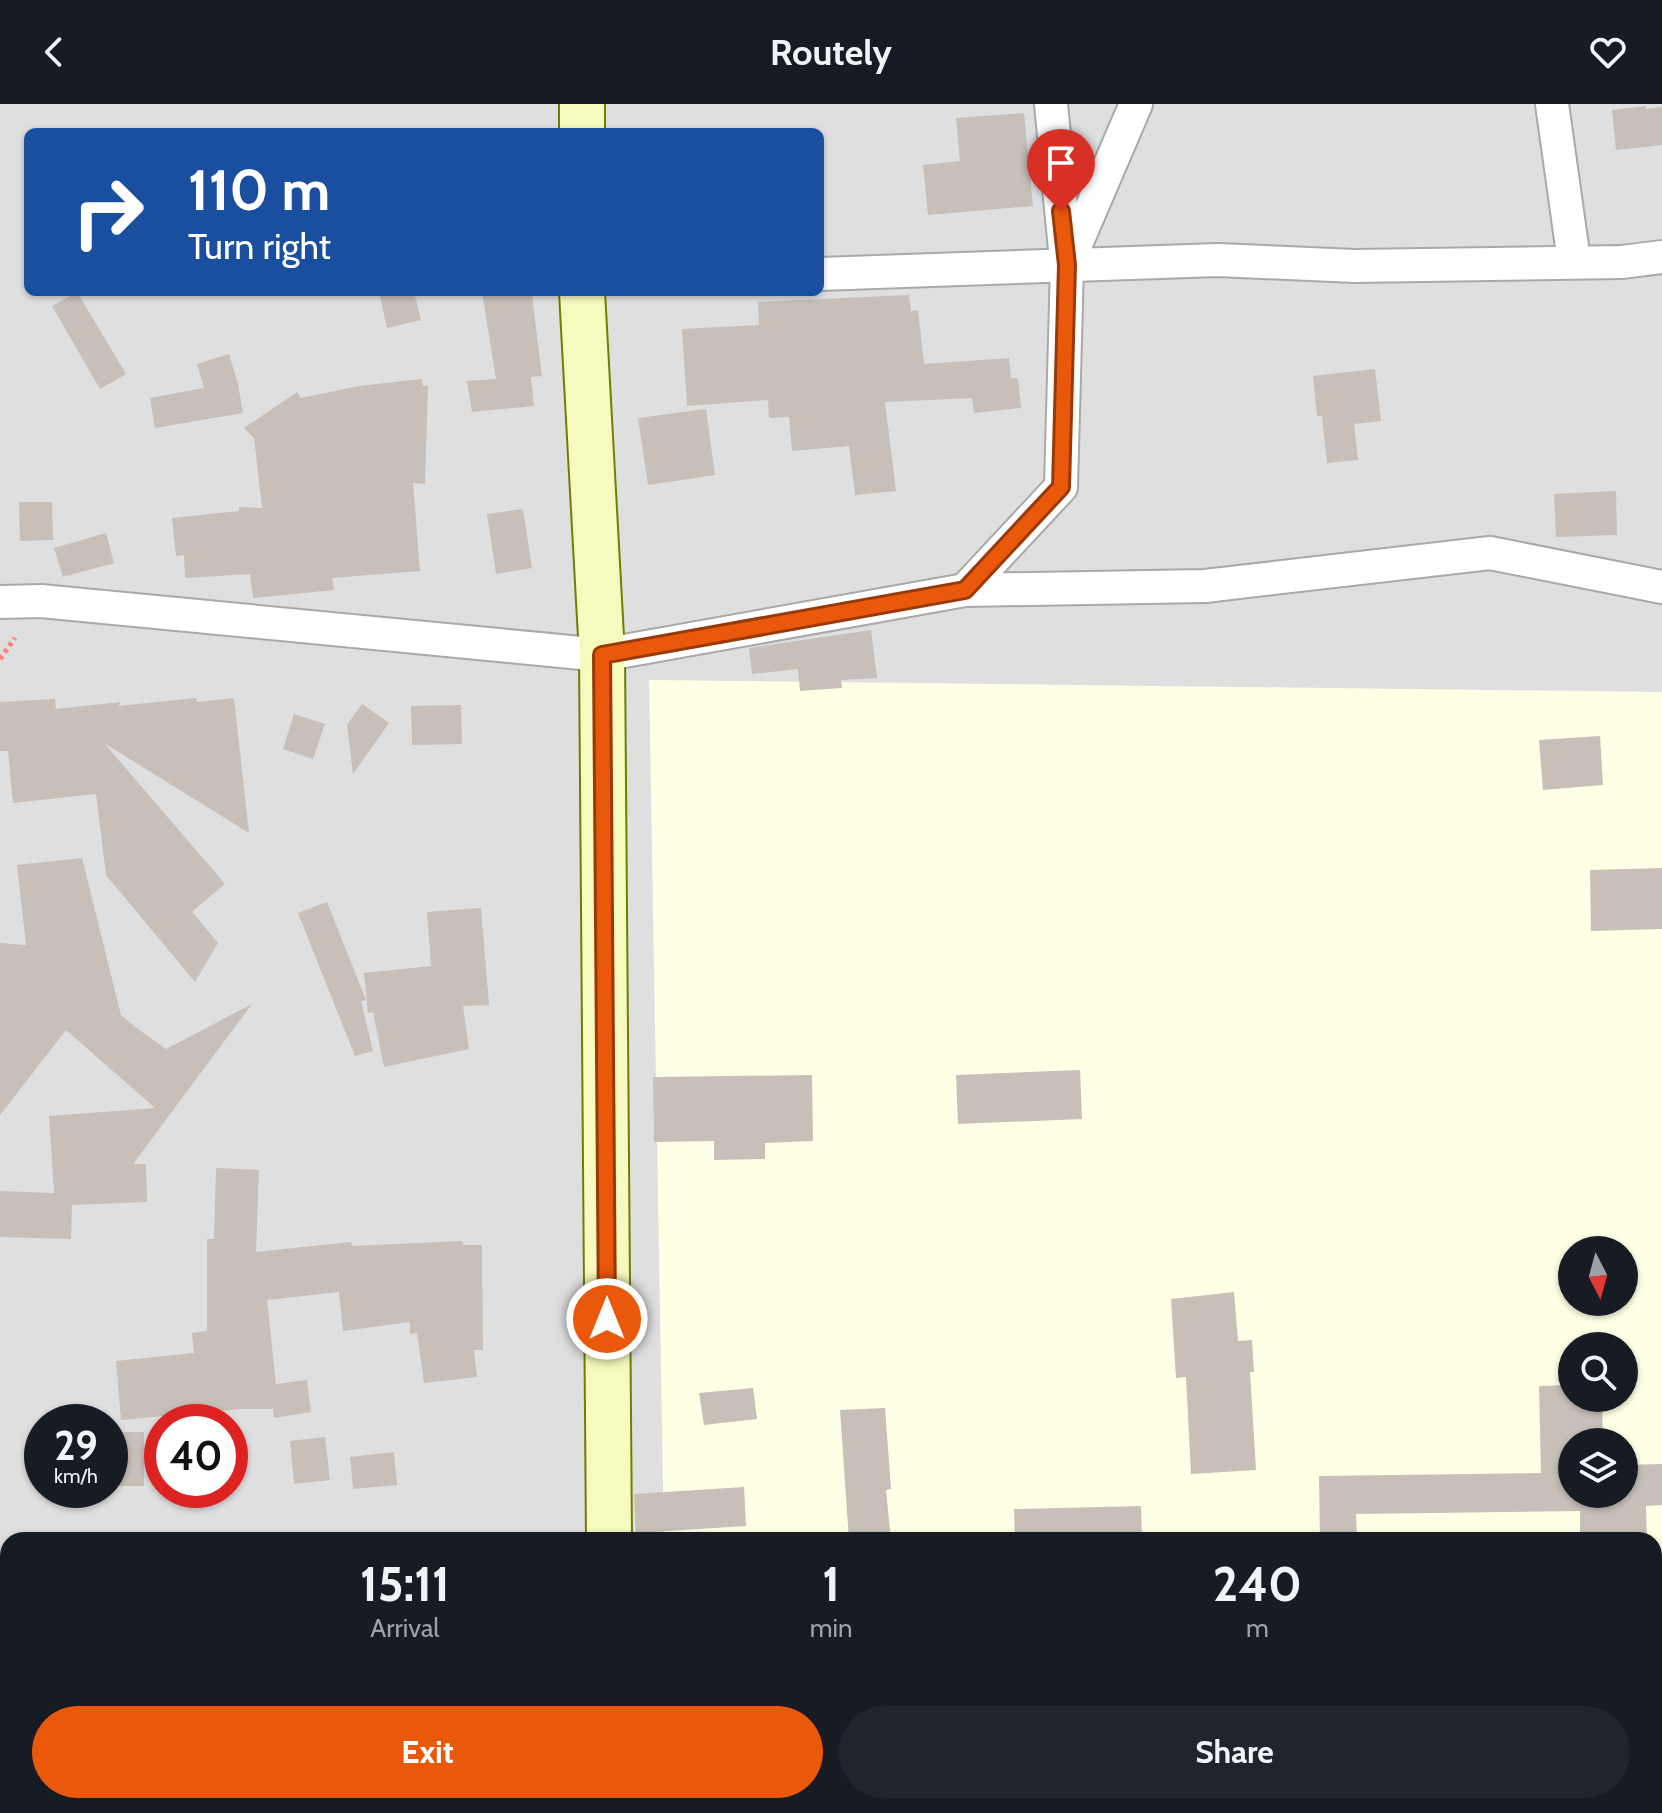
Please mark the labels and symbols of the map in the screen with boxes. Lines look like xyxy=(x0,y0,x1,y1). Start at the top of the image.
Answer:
pin xyxy=(1027,129,1095,211)
north arrow xyxy=(1558,1236,1638,1316)
position arrow xyxy=(565,1277,649,1361)
speed limit sign: 40 xyxy=(144,1404,248,1508)

